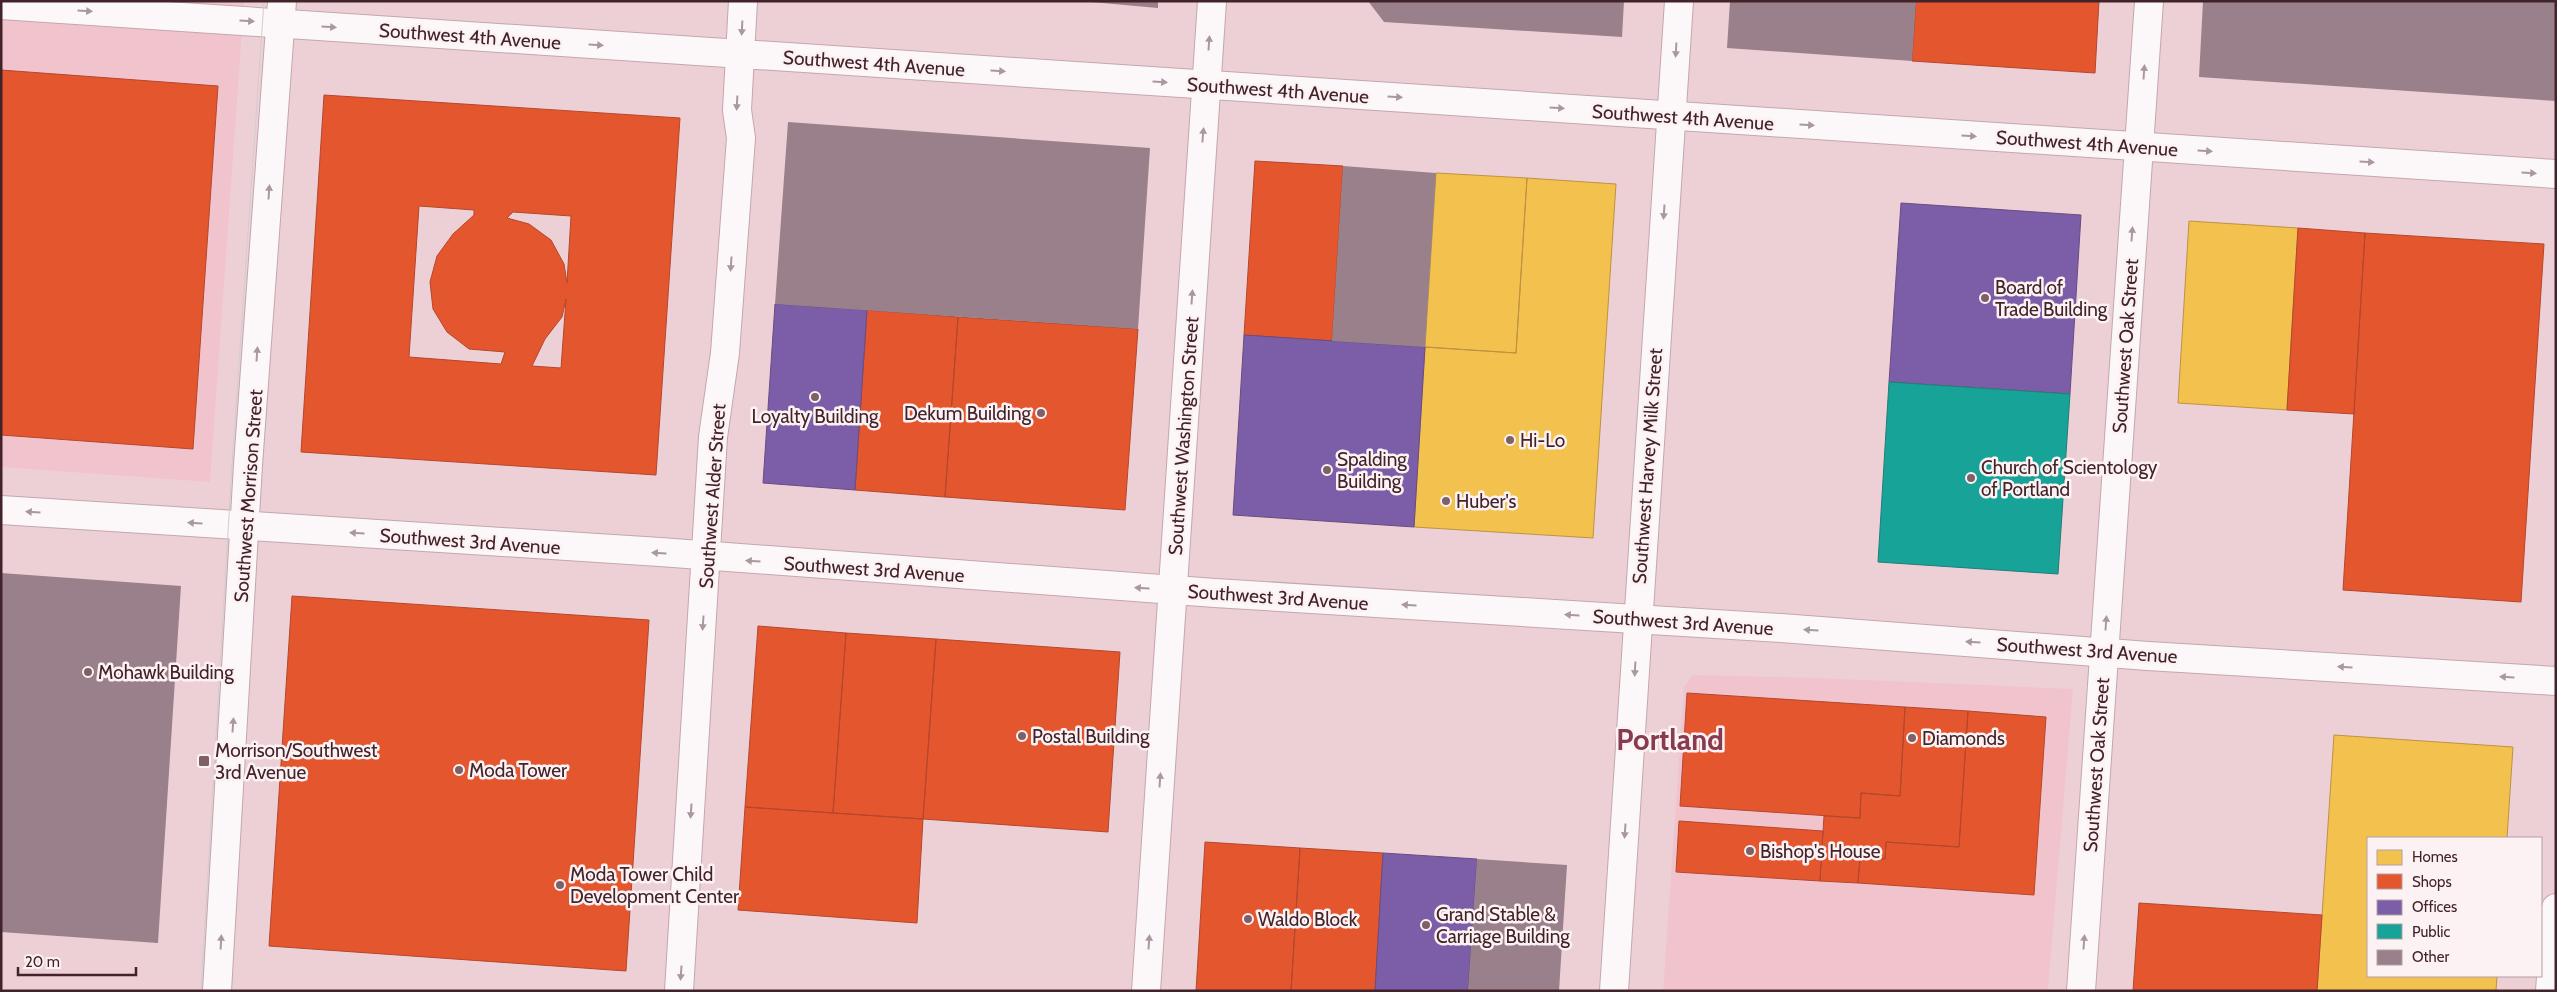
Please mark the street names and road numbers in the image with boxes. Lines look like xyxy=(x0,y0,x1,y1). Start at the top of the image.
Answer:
street label: Southwest 4th Avenue xyxy=(378,19,562,54)
street label: Southwest 4th Avenue xyxy=(782,46,966,81)
street label: Southwest 4th Avenue xyxy=(1186,73,1370,108)
street label: Southwest 4th Avenue xyxy=(1591,100,1775,135)
street label: Southwest 4th Avenue xyxy=(1995,126,2179,161)
street label: Southwest Oak Street xyxy=(2108,257,2143,434)
street label: Southwest Washington Street xyxy=(1164,315,1203,556)
street label: Southwest Harvey Milk Street xyxy=(1628,347,1667,585)
street label: Southwest Morrison Street xyxy=(230,388,267,603)
street label: Southwest Alder Street xyxy=(695,402,730,589)
street label: Southwest 3rd Avenue xyxy=(379,524,561,559)
street label: Southwest 3rd Avenue xyxy=(783,552,965,587)
street label: Southwest 3rd Avenue xyxy=(1187,580,1369,615)
street label: Southwest 3rd Avenue xyxy=(1592,605,1774,640)
street label: Southwest 3rd Avenue xyxy=(1996,633,2178,668)
street label: Southwest Oak Street xyxy=(2079,676,2114,853)

